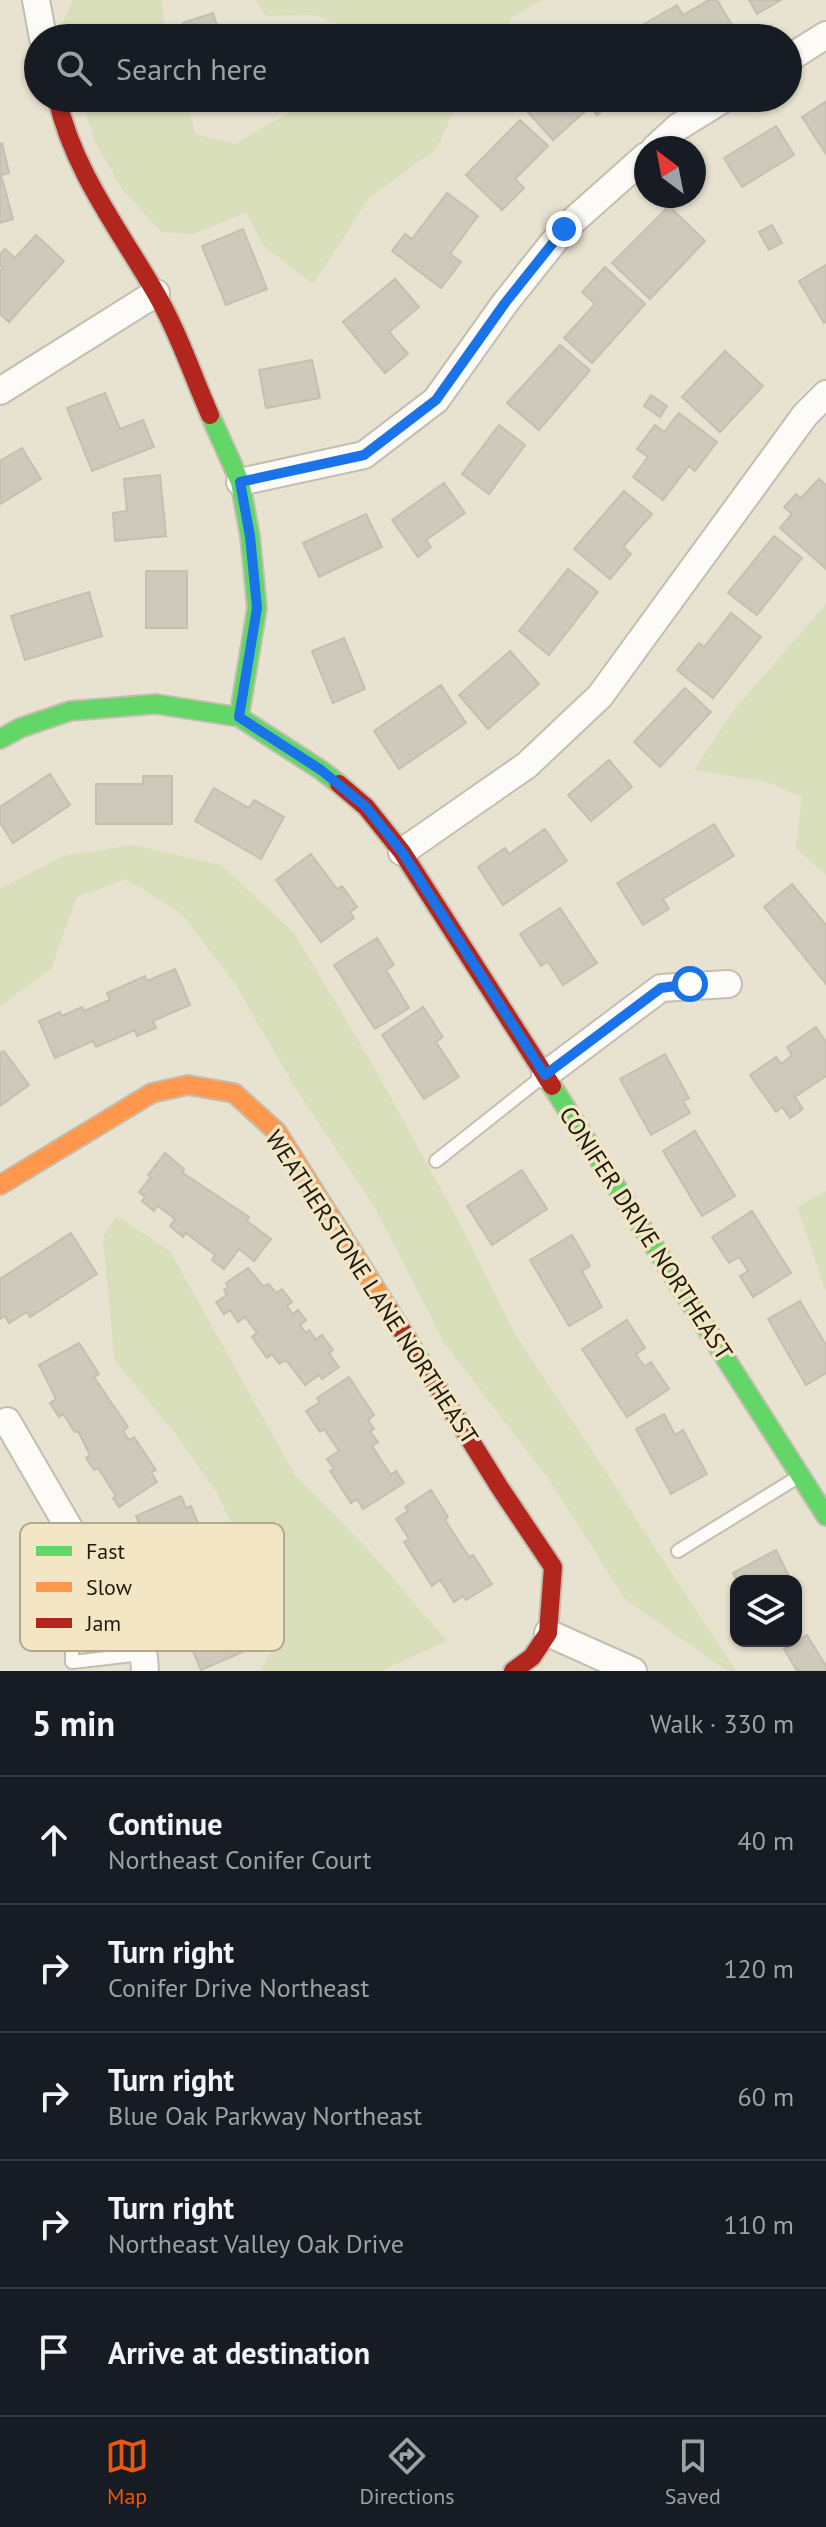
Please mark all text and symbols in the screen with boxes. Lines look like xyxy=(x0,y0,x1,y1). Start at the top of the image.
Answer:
search box xyxy=(24,24,802,112)
icon: search xyxy=(52,46,96,90)
text: Search here xyxy=(116,49,267,88)
north arrow xyxy=(634,136,706,208)
route end xyxy=(546,211,582,247)
route start xyxy=(672,966,708,1002)
street label: CONIFER DRIVE NORTHEAST xyxy=(552,1100,740,1366)
street label: WEATHERSTONE LANE NORTHEAST xyxy=(259,1124,485,1450)
legend xyxy=(20,1523,284,1651)
text: Fast xyxy=(86,1537,126,1565)
text: Slow xyxy=(86,1573,132,1601)
map controls xyxy=(730,1575,802,1647)
button: layers xyxy=(730,1575,802,1647)
text: Jam xyxy=(85,1609,121,1637)
text: 5 min xyxy=(32,1701,115,1745)
text: Walk · 330 m xyxy=(650,1707,794,1740)
text: Continue xyxy=(108,1804,222,1843)
icon: ahead xyxy=(32,1818,76,1862)
text: 40 m xyxy=(738,1824,794,1857)
text: Northeast Conifer Court xyxy=(108,1843,371,1876)
text: Turn right xyxy=(108,1932,234,1971)
icon: right xyxy=(32,1946,76,1990)
text: 120 m xyxy=(723,1952,794,1985)
text: Conifer Drive Northeast xyxy=(108,1971,369,2004)
text: Turn right xyxy=(108,2060,234,2099)
icon: right xyxy=(32,2074,76,2118)
text: 60 m xyxy=(738,2080,794,2113)
text: Blue Oak Parkway Northeast xyxy=(108,2099,422,2132)
text: Turn right xyxy=(108,2188,234,2227)
icon: right xyxy=(32,2202,76,2246)
text: 110 m xyxy=(723,2208,794,2241)
text: Northeast Valley Oak Drive xyxy=(108,2227,404,2260)
icon: arrive xyxy=(32,2330,76,2374)
text: Arrive at destination xyxy=(108,2333,370,2372)
tab: Map xyxy=(105,2434,149,2510)
tab: Directions xyxy=(359,2434,455,2510)
tab: Saved xyxy=(665,2434,721,2510)

